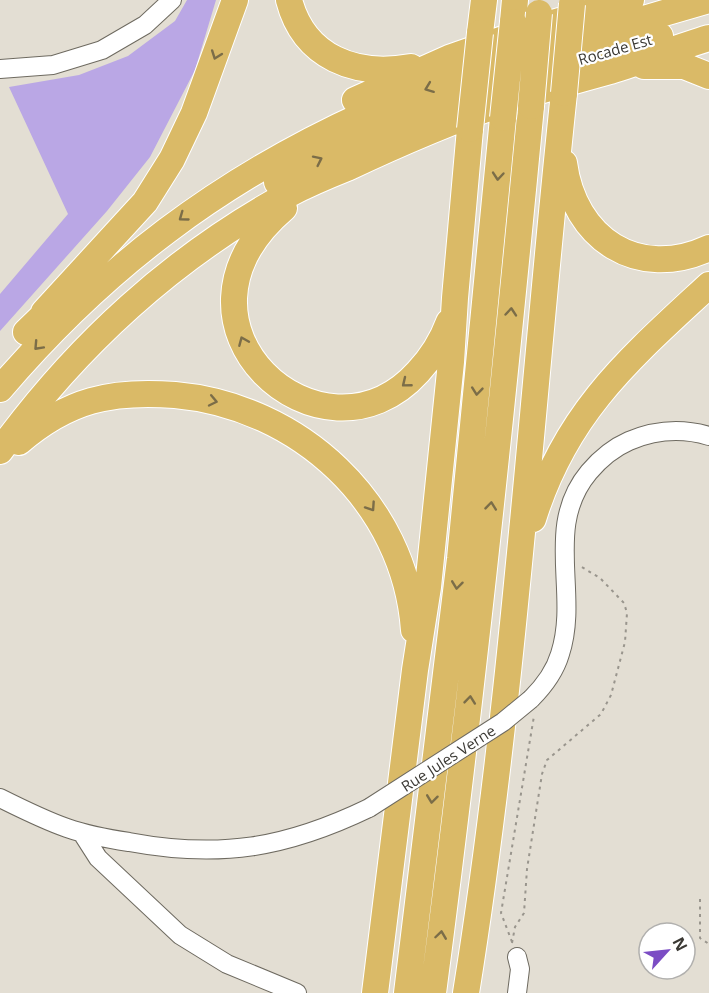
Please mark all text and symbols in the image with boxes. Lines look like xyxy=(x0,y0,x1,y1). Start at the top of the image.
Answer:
street label: Rocade Est xyxy=(576,29,654,69)
one-way arrow xyxy=(210,49,223,60)
one-way arrow xyxy=(425,81,436,93)
one-way arrow xyxy=(312,156,322,167)
one-way arrow xyxy=(492,171,505,180)
one-way arrow xyxy=(179,210,190,221)
one-way arrow xyxy=(504,307,517,317)
one-way arrow xyxy=(238,337,250,348)
one-way arrow xyxy=(34,339,45,350)
one-way arrow xyxy=(402,376,413,387)
one-way arrow xyxy=(471,386,484,395)
one-way arrow xyxy=(208,394,218,407)
one-way arrow xyxy=(364,501,375,512)
one-way arrow xyxy=(484,501,497,511)
one-way arrow xyxy=(451,580,464,589)
one-way arrow xyxy=(463,695,476,704)
street label: Rue Jules Verne xyxy=(397,720,499,796)
one-way arrow xyxy=(426,795,439,804)
north arrow xyxy=(637,921,697,981)
one-way arrow xyxy=(434,930,446,940)
text: N xyxy=(668,933,693,955)

